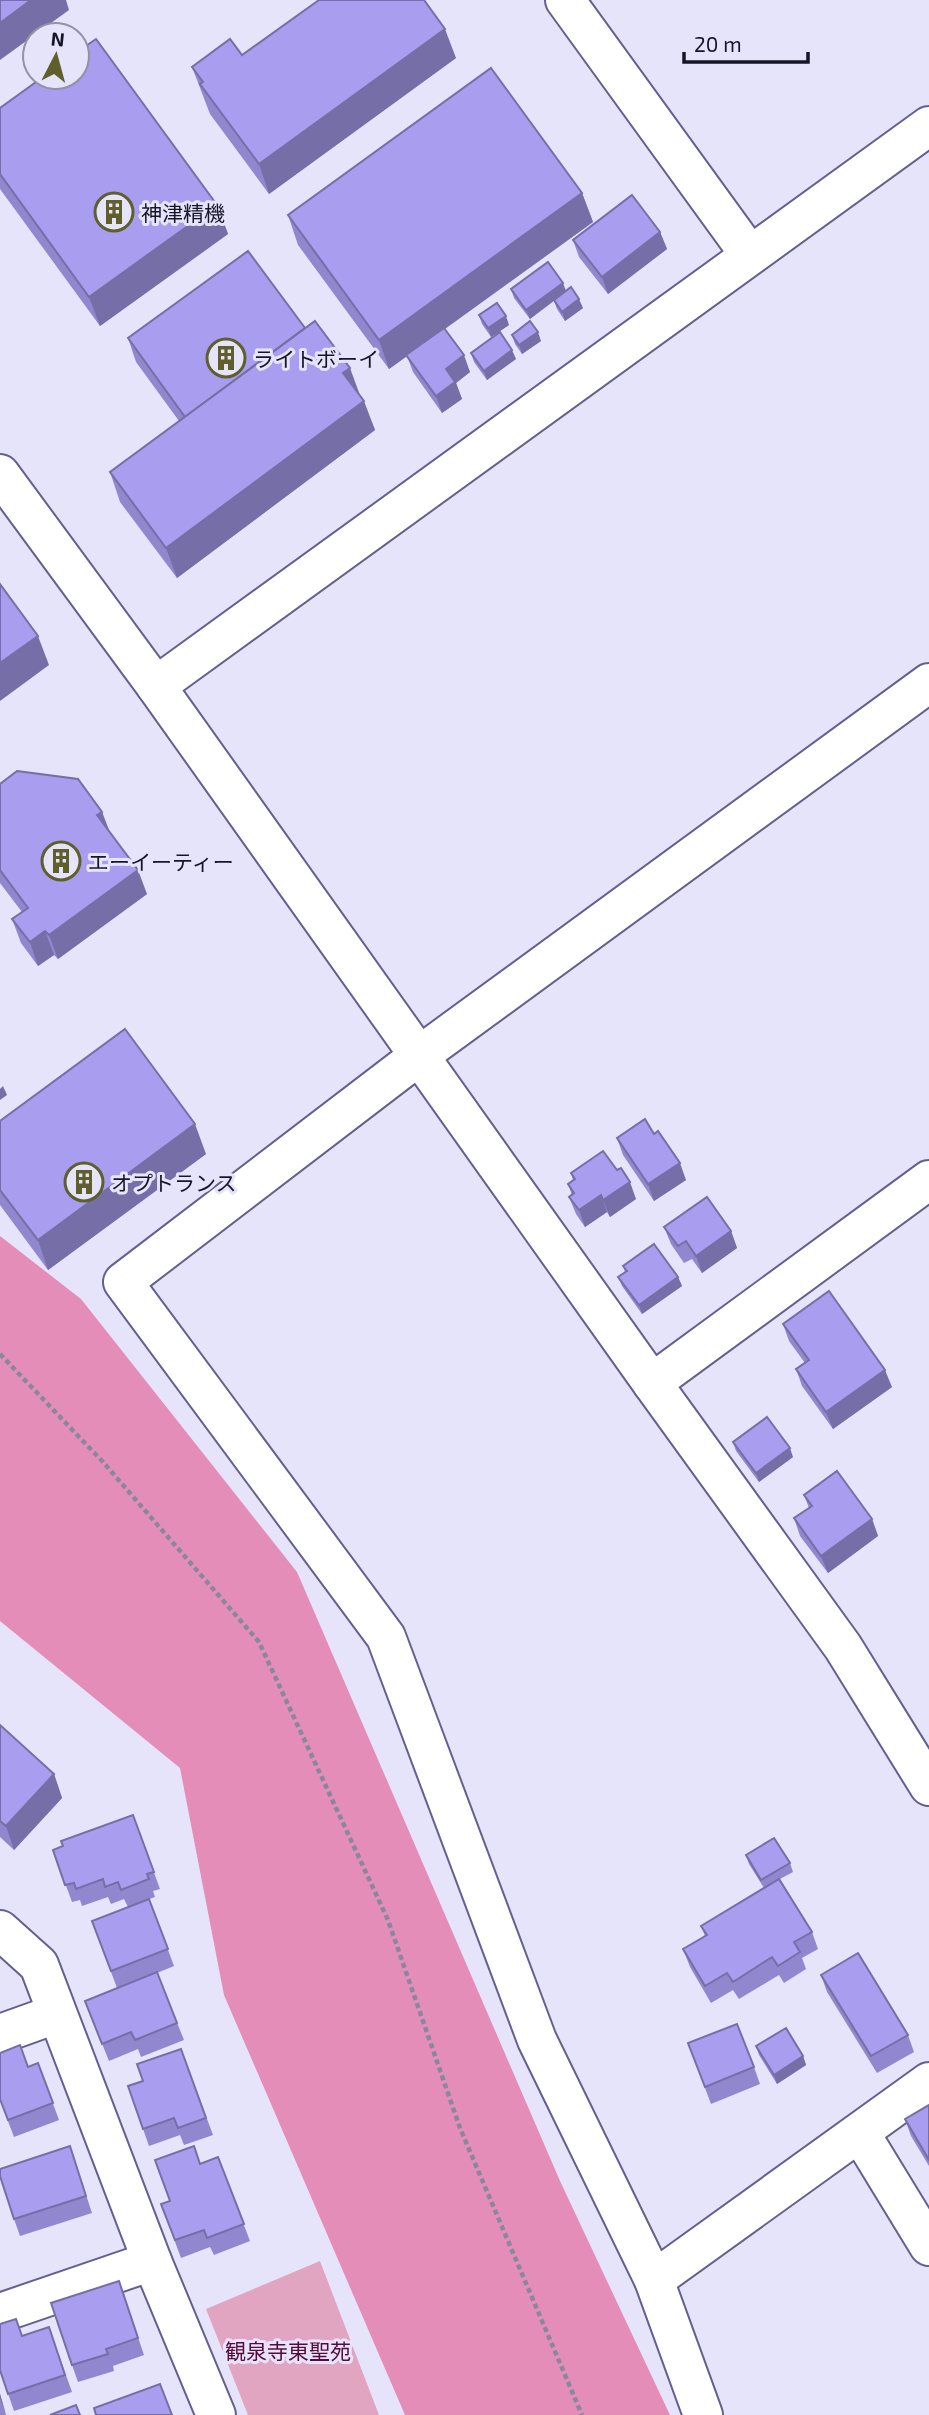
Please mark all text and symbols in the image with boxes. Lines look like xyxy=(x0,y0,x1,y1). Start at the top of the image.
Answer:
north arrow xyxy=(21,21,91,91)
scale bar xyxy=(684,21,808,65)
text: N xyxy=(50,26,66,51)
text: 20 m xyxy=(694,31,742,56)
building icon: 神津精機 xyxy=(93,191,135,233)
place label: 神津精機 xyxy=(141,200,225,225)
building icon: ライトボーイ xyxy=(205,337,247,379)
place label: ライトボーイ xyxy=(253,346,379,371)
building icon: エーイーティー xyxy=(40,840,82,882)
place label: エーイーティー xyxy=(88,849,234,874)
building icon: オプトランス xyxy=(63,1161,105,1203)
place label: オプトランス xyxy=(111,1170,237,1195)
park label: 観泉寺東聖苑 xyxy=(225,2338,351,2363)

